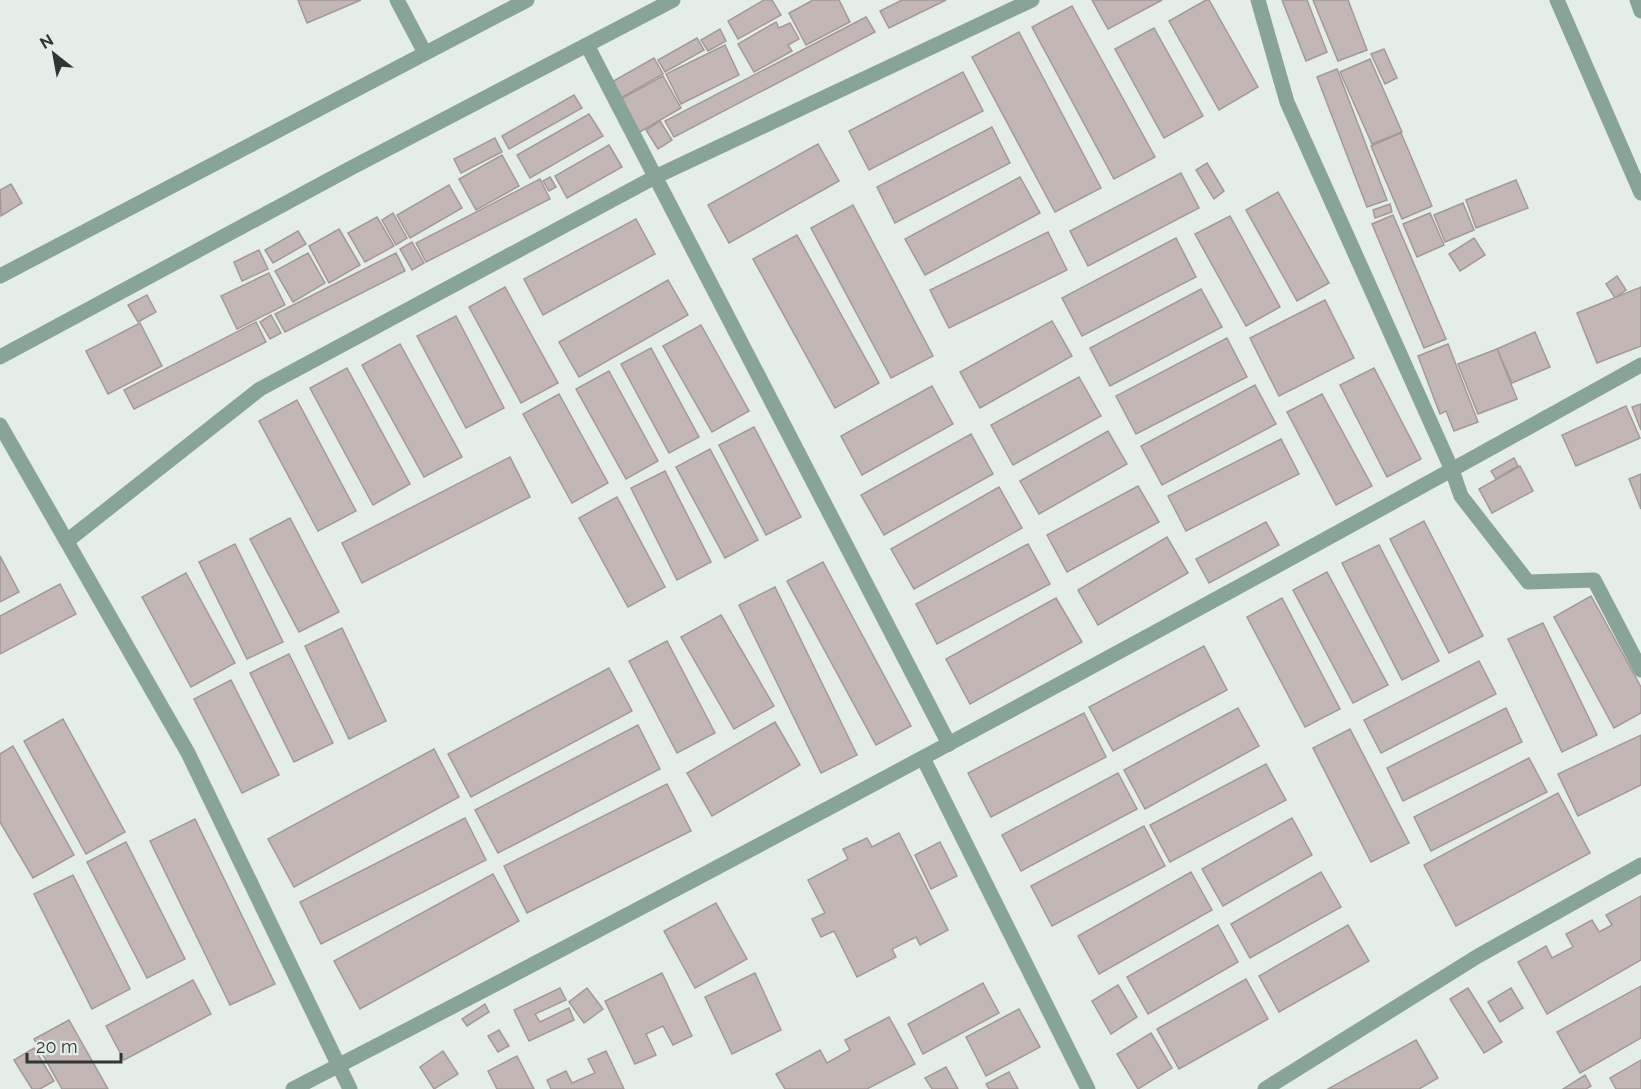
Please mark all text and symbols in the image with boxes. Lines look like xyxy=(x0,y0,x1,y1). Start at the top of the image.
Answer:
north arrow xyxy=(24,24,84,84)
text: N xyxy=(36,30,57,53)
scale bar xyxy=(27,1026,122,1064)
text: 20 m xyxy=(36,1036,78,1057)

